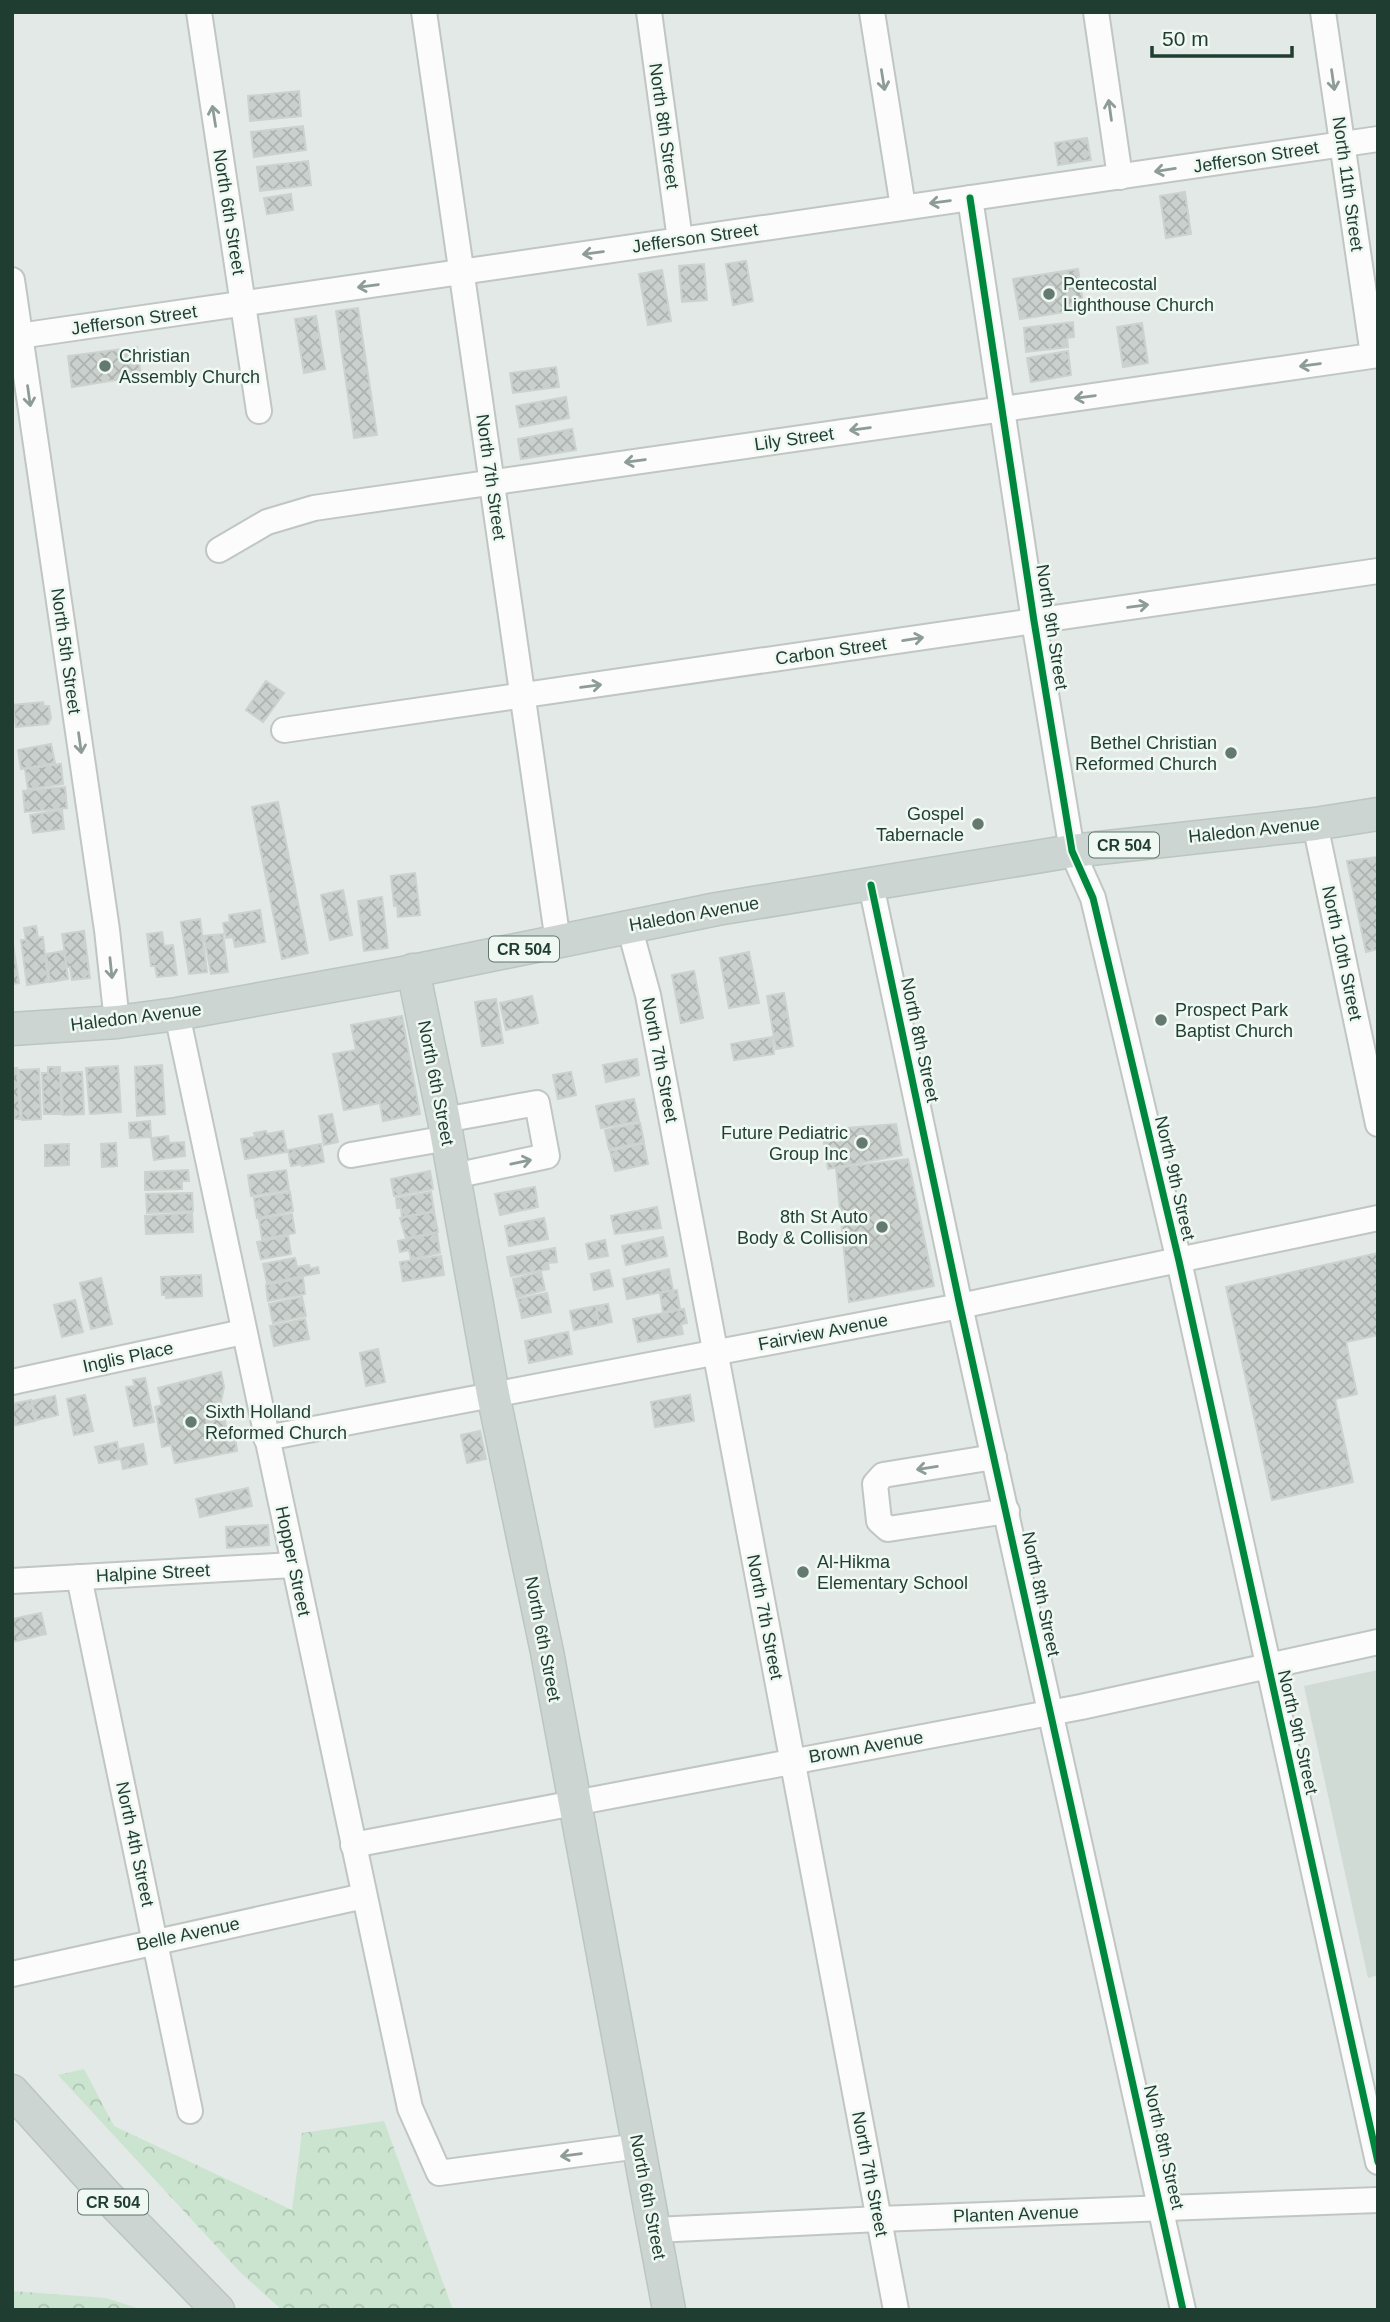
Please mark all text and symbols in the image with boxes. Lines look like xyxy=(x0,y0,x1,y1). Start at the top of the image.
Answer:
scale bar xyxy=(1152,14,1292,58)
text: 50 m xyxy=(1162,27,1209,50)
street label: North 8th Street xyxy=(645,62,683,190)
one-way arrow xyxy=(877,68,890,91)
one-way arrow xyxy=(1327,68,1340,91)
one-way arrow xyxy=(1103,99,1116,122)
one-way arrow xyxy=(208,105,221,128)
street label: North 11th Street xyxy=(1329,115,1367,253)
street label: Jefferson Street xyxy=(1192,137,1320,177)
street label: North 6th Street xyxy=(209,148,249,276)
one-way arrow xyxy=(1154,164,1177,177)
one-way arrow xyxy=(929,196,951,209)
street label: Jefferson Street xyxy=(631,219,759,257)
one-way arrow xyxy=(582,247,605,260)
place label: Pentecostal Lighthouse Church xyxy=(1063,274,1214,315)
one-way arrow xyxy=(357,280,380,293)
marker: Pentecostal Lighthouse Church xyxy=(1041,286,1057,302)
street label: Jefferson Street xyxy=(70,301,198,339)
place label: Christian Assembly Church xyxy=(119,346,260,387)
marker: Christian Assembly Church xyxy=(97,358,113,374)
one-way arrow xyxy=(1299,358,1322,371)
one-way arrow xyxy=(23,385,36,407)
one-way arrow xyxy=(1074,391,1097,404)
street label: North 7th Street xyxy=(472,413,510,541)
one-way arrow xyxy=(849,423,872,436)
street label: Lily Street xyxy=(753,424,835,454)
one-way arrow xyxy=(624,455,646,468)
street label: North 9th Street xyxy=(1032,563,1072,691)
street label: North 5th Street xyxy=(47,587,85,715)
one-way arrow xyxy=(1126,599,1149,612)
street label: Carbon Street xyxy=(774,633,888,669)
one-way arrow xyxy=(901,633,924,646)
one-way arrow xyxy=(579,679,602,692)
one-way arrow xyxy=(74,731,87,754)
place label: Bethel Christian Reformed Church xyxy=(1075,733,1217,774)
marker: Bethel Christian Reformed Church xyxy=(1223,745,1239,761)
place label: Gospel Tabernacle xyxy=(876,804,964,845)
street label: Haledon Avenue xyxy=(1187,813,1321,847)
marker: Gospel Tabernacle xyxy=(970,816,986,832)
road number: CR 504 xyxy=(1089,832,1159,858)
street label: North 10th Street xyxy=(1318,884,1366,1022)
street label: Haledon Avenue xyxy=(627,893,761,935)
road number: CR 504 xyxy=(489,937,559,962)
one-way arrow xyxy=(105,956,118,979)
street label: North 8th Street xyxy=(897,976,943,1104)
street label: North 7th Street xyxy=(638,996,682,1124)
street label: Haledon Avenue xyxy=(69,999,203,1035)
place label: Prospect Park Baptist Church xyxy=(1175,1000,1293,1041)
marker: Prospect Park Baptist Church xyxy=(1153,1012,1169,1028)
street label: North 6th Street xyxy=(414,1019,458,1147)
street label: North 9th Street xyxy=(1151,1114,1199,1242)
place label: Future Pediatric Group Inc xyxy=(721,1123,848,1164)
marker: Future Pediatric Group Inc xyxy=(854,1135,870,1151)
one-way arrow xyxy=(509,1154,532,1168)
place label: 8th St Auto Body & Collision xyxy=(737,1207,868,1248)
marker: 8th St Auto Body & Collision xyxy=(874,1219,890,1235)
street label: Fairview Avenue xyxy=(756,1310,890,1354)
street label: Inglis Place xyxy=(81,1338,175,1376)
place label: Sixth Holland Reformed Church xyxy=(205,1402,347,1443)
marker: Sixth Holland Reformed Church xyxy=(183,1414,199,1430)
one-way arrow xyxy=(916,1462,938,1475)
street label: Hopper Street xyxy=(272,1504,314,1618)
street label: North 8th Street xyxy=(1018,1530,1064,1658)
place label: Al-Hikma Elementary School xyxy=(817,1552,968,1593)
street label: North 7th Street xyxy=(743,1553,787,1681)
street label: Halpine Street xyxy=(96,1560,210,1586)
marker: Al-Hikma Elementary School xyxy=(795,1564,811,1580)
street label: North 6th Street xyxy=(521,1575,565,1703)
street label: North 9th Street xyxy=(1274,1668,1322,1796)
street label: Brown Avenue xyxy=(807,1727,925,1767)
street label: North 4th Street xyxy=(112,1780,158,1908)
street label: Belle Avenue xyxy=(135,1913,241,1955)
street label: North 8th Street xyxy=(1140,2083,1188,2211)
street label: North 7th Street xyxy=(848,2110,892,2238)
street label: North 6th Street xyxy=(626,2133,670,2261)
one-way arrow xyxy=(560,2149,583,2162)
road number: CR 504 xyxy=(78,2190,148,2214)
street label: Planten Avenue xyxy=(953,2202,1079,2226)

